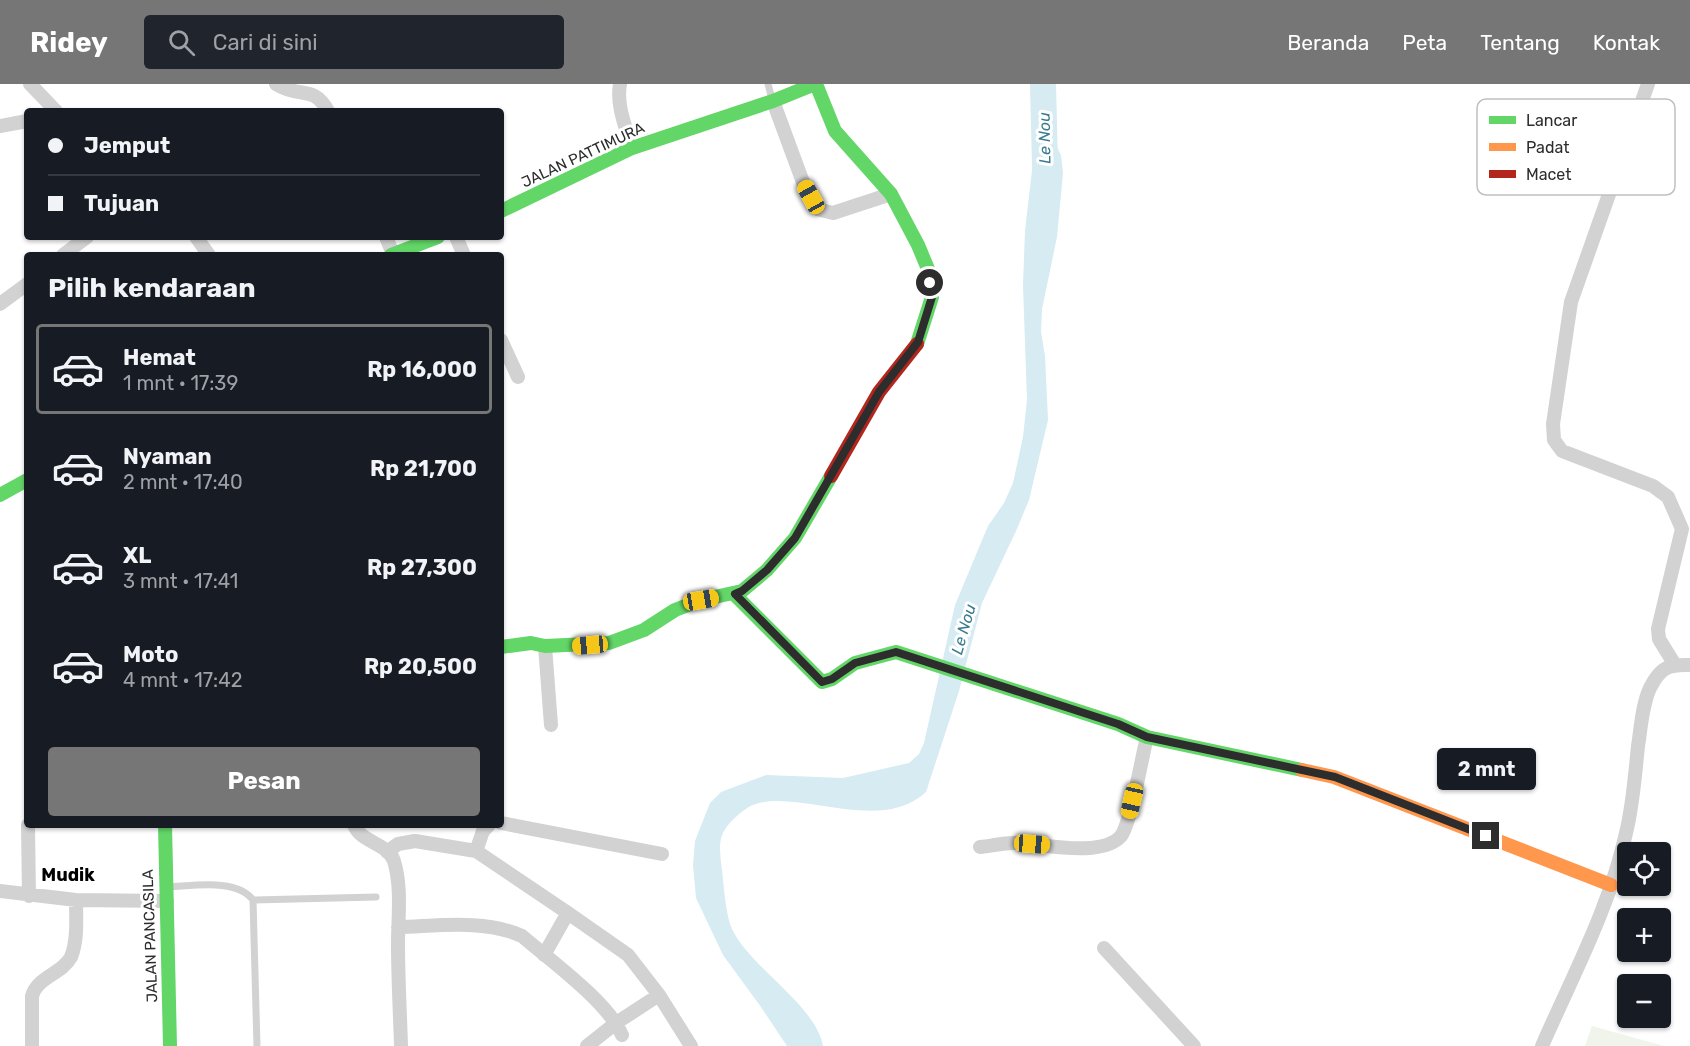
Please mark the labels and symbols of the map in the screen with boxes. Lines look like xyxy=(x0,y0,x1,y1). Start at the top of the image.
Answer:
legend xyxy=(1477,99,1675,195)
text: Lancar xyxy=(1526,111,1577,130)
water label: Le Nou xyxy=(1035,112,1054,164)
street label: JALAN PATTIMURA xyxy=(519,119,647,191)
text: Padat xyxy=(1526,138,1569,157)
text: Macet xyxy=(1526,165,1572,184)
car xyxy=(794,177,828,217)
route start xyxy=(916,269,943,296)
car xyxy=(682,588,720,612)
water label: Le Nou xyxy=(947,601,980,657)
car xyxy=(571,634,609,656)
callout: 2 mnt xyxy=(1436,749,1536,791)
car xyxy=(1119,781,1145,821)
route end xyxy=(1472,822,1499,849)
car xyxy=(1013,834,1051,854)
district label: Mudik xyxy=(41,864,95,886)
street label: JALAN PANCASILA xyxy=(139,869,161,1003)

